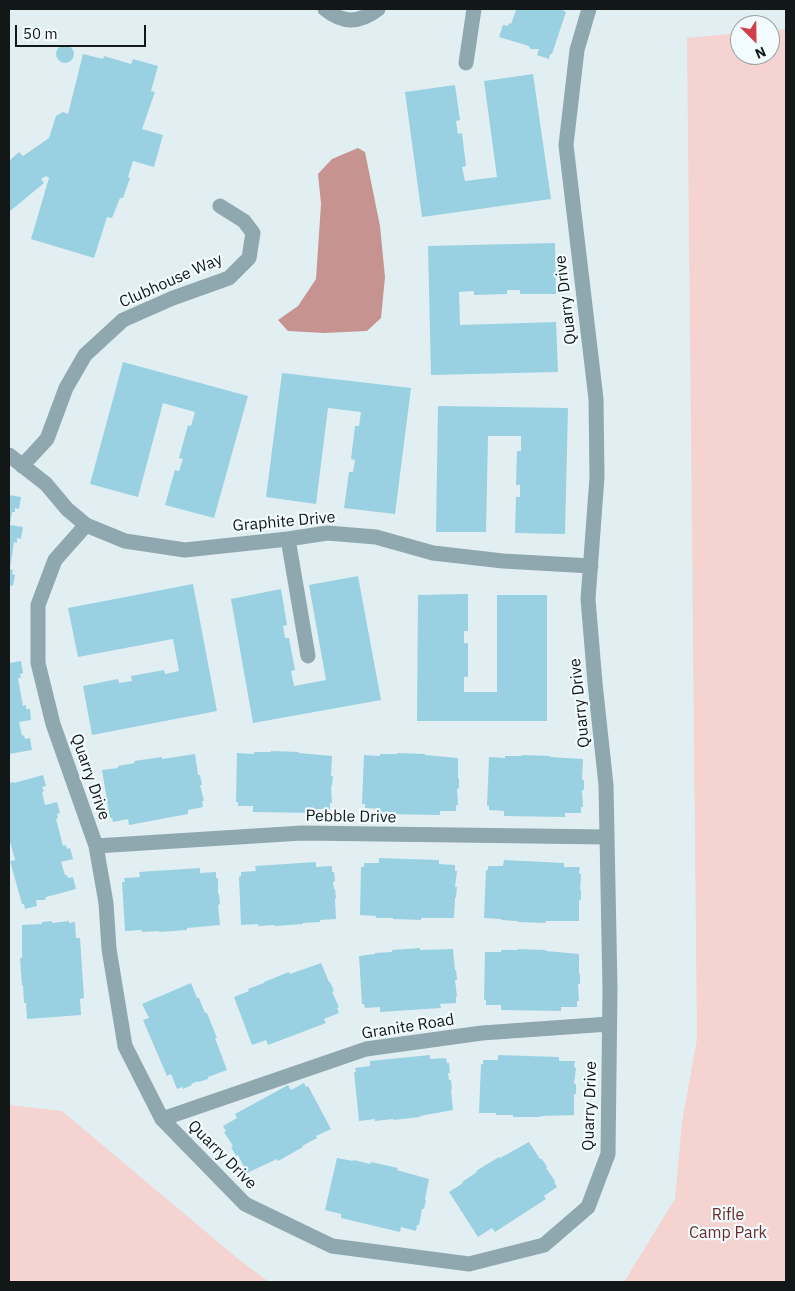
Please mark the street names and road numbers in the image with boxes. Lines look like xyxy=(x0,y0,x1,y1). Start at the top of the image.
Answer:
street label: Clubhouse Way xyxy=(117,250,225,312)
street label: Quarry Drive xyxy=(551,254,581,346)
street label: Graphite Drive xyxy=(232,508,336,536)
street label: Quarry Drive xyxy=(566,657,594,749)
street label: Quarry Drive xyxy=(66,731,114,823)
street label: Pebble Drive xyxy=(305,807,397,827)
street label: Granite Road xyxy=(360,1010,456,1044)
street label: Quarry Drive xyxy=(579,1061,601,1151)
street label: Quarry Drive xyxy=(183,1116,261,1194)

